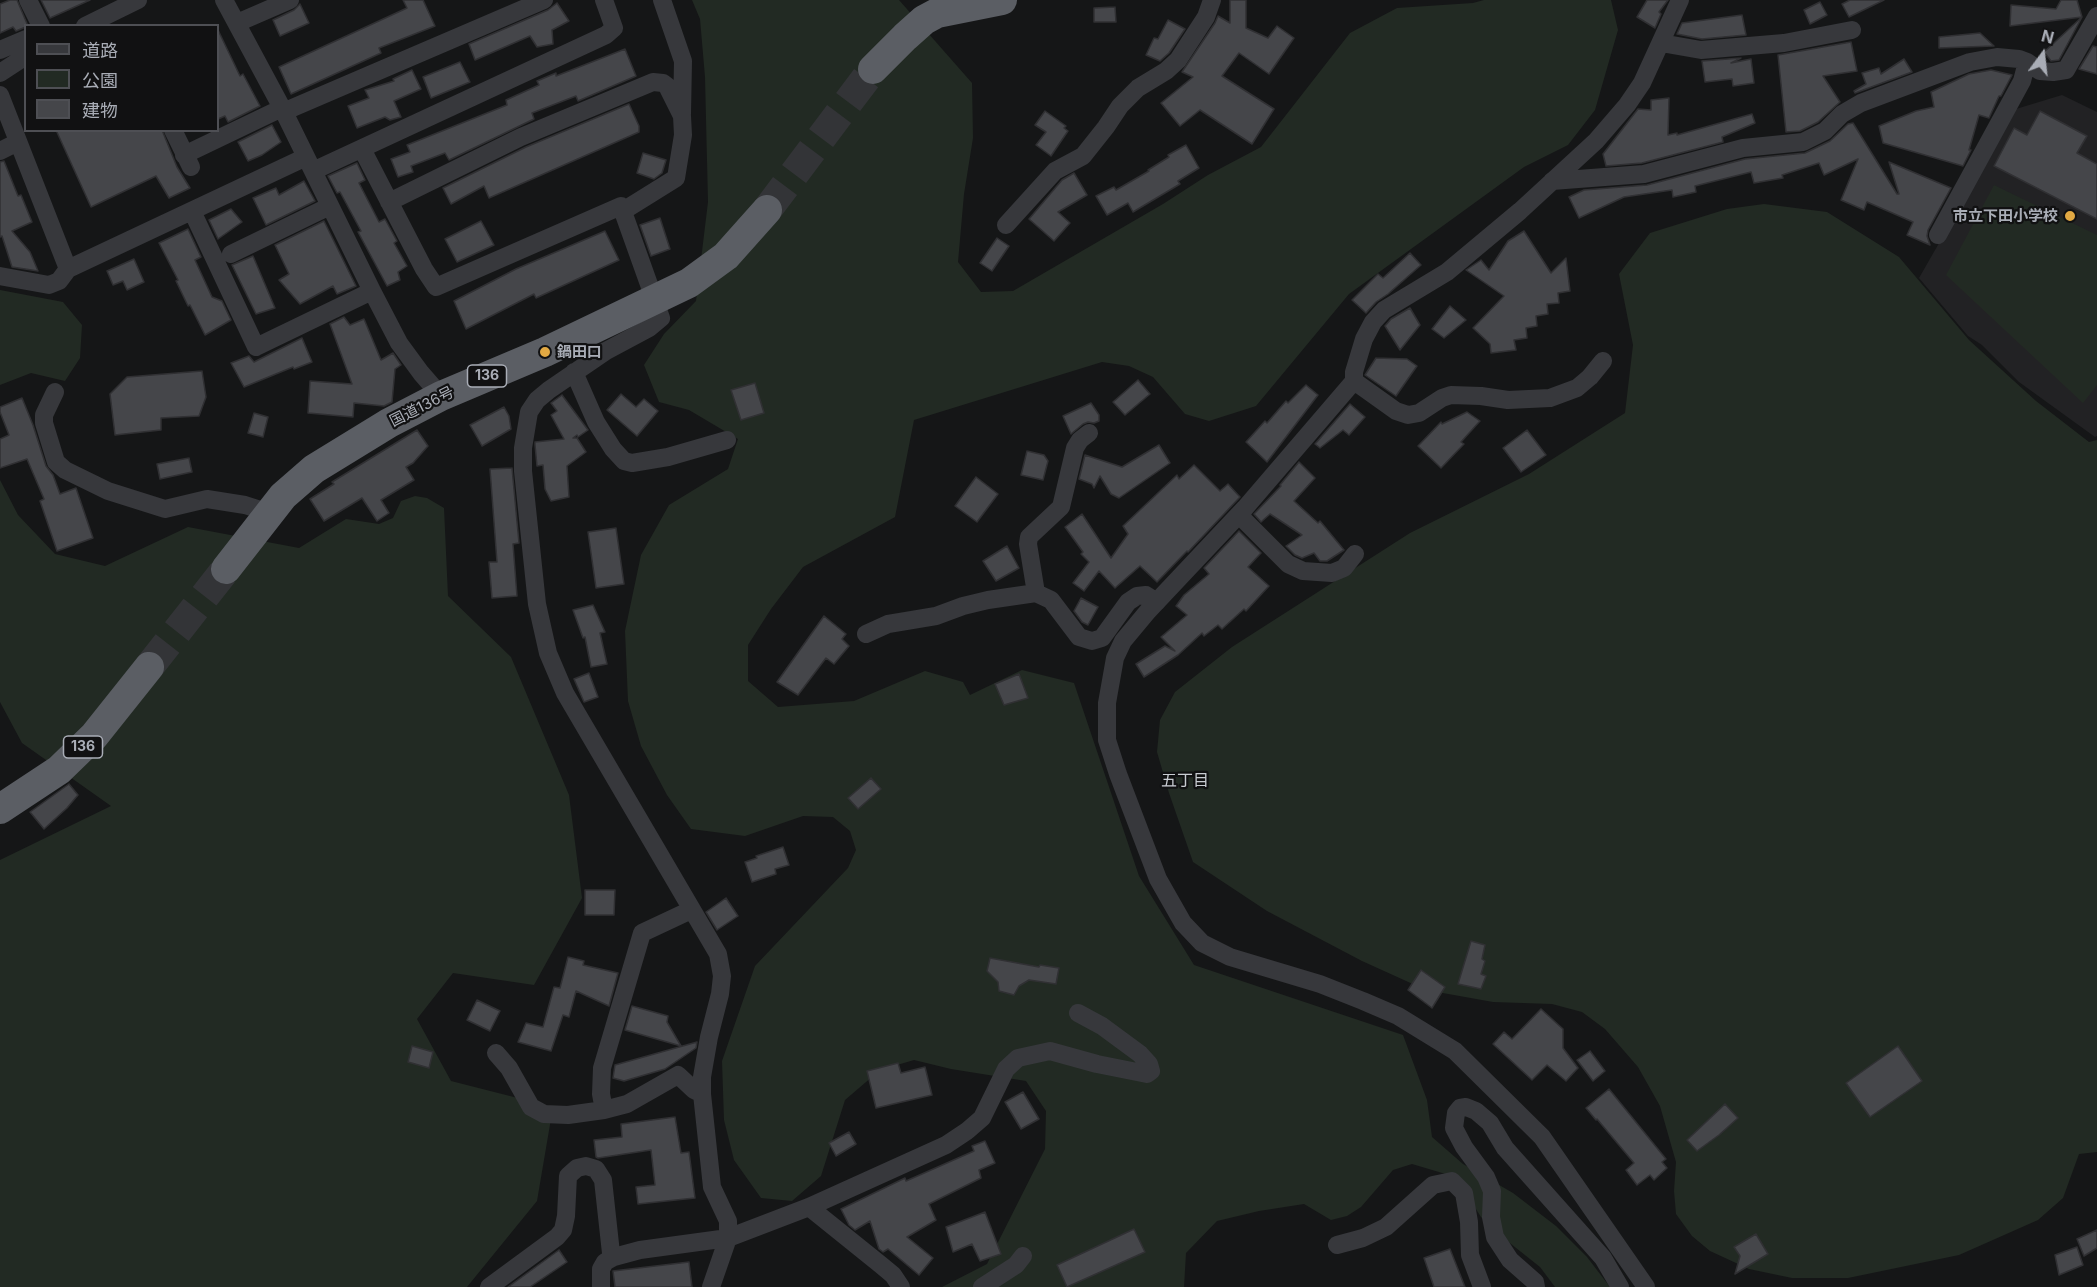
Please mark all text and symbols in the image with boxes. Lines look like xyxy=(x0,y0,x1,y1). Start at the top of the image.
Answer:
legend xyxy=(24,24,219,132)
north arrow xyxy=(2013,24,2073,84)
text: N xyxy=(2039,25,2056,48)
text: 道路 xyxy=(82,40,118,61)
text: 公園 xyxy=(82,70,118,91)
text: 建物 xyxy=(82,100,118,121)
place label: 市立下田小学校 xyxy=(1953,207,2058,225)
marker: 市立下田小学校 xyxy=(2063,209,2077,223)
place label: 鍋田口 xyxy=(557,343,602,361)
marker: 鍋田口 xyxy=(538,345,552,359)
road number: 136 xyxy=(468,365,506,387)
street label: 国道136号 xyxy=(387,383,457,431)
road number: 136 xyxy=(64,736,103,758)
district label: 五丁目 xyxy=(1161,771,1209,791)

